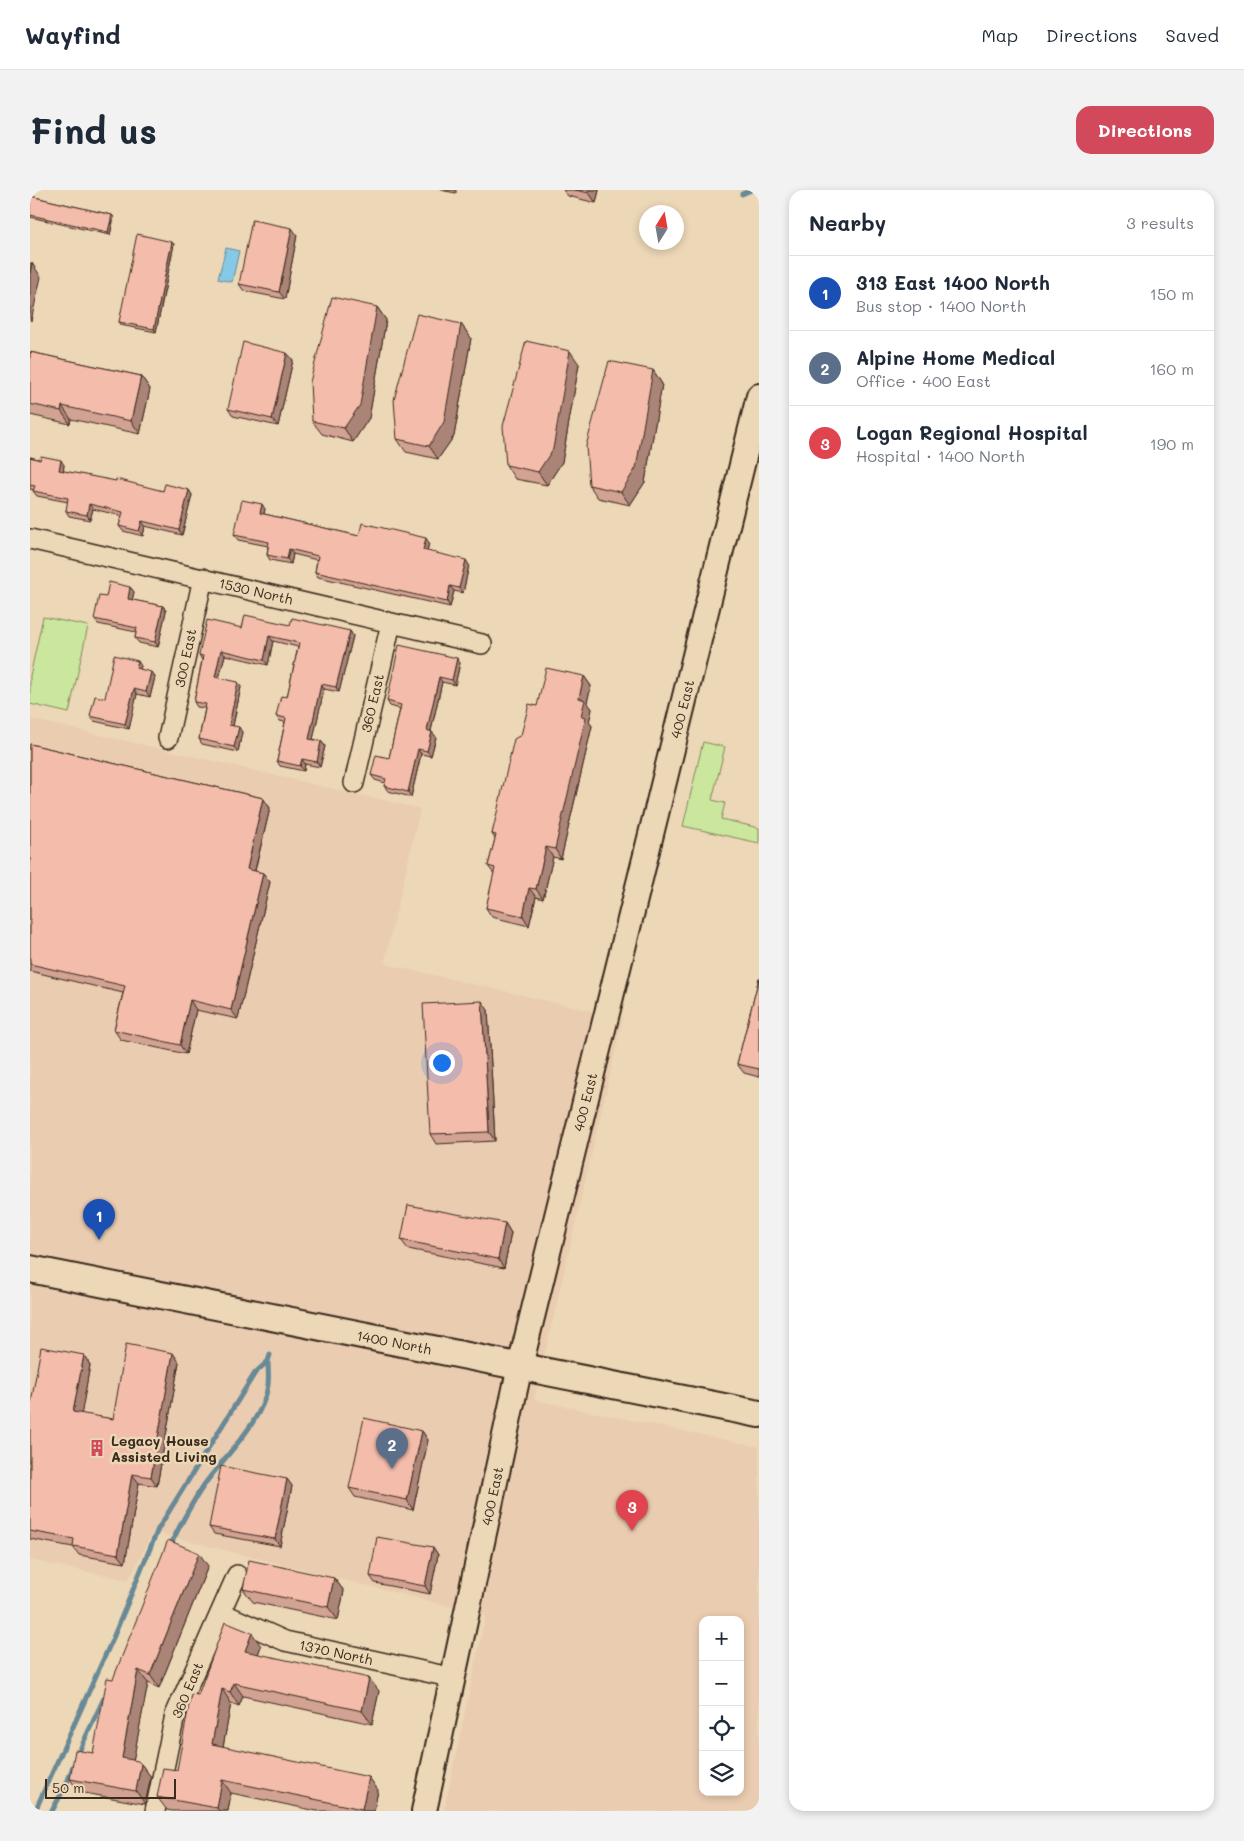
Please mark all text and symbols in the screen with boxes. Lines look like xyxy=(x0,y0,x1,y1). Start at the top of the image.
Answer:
text: Wayfind xyxy=(25,19,121,50)
text: Map xyxy=(981,23,1018,47)
text: Directions xyxy=(1046,23,1138,47)
text: Saved xyxy=(1166,23,1219,47)
button: Directions xyxy=(1076,106,1214,154)
text: Find us xyxy=(30,107,157,153)
north arrow xyxy=(639,205,684,250)
text: Nearby xyxy=(809,209,886,236)
text: 3 results xyxy=(1126,212,1194,233)
text: 313 East 1400 North xyxy=(856,270,1050,295)
text: 1 xyxy=(821,283,829,304)
text: 150 m xyxy=(1150,283,1194,304)
text: Bus stop · 1400 North xyxy=(856,295,1026,316)
text: Alpine Home Medical xyxy=(856,345,1055,370)
text: 2 xyxy=(821,358,829,379)
text: 160 m xyxy=(1149,358,1194,379)
text: Office · 400 East xyxy=(856,370,991,391)
text: Logan Regional Hospital xyxy=(856,420,1088,445)
text: 3 xyxy=(820,433,830,454)
text: 190 m xyxy=(1150,433,1194,454)
text: Hospital · 1400 North xyxy=(856,445,1024,466)
street label: 1530 North xyxy=(217,573,295,609)
street label: 300 East xyxy=(170,627,200,689)
street label: 360 East xyxy=(356,672,388,734)
street label: 400 East xyxy=(666,678,698,740)
your location xyxy=(429,1050,455,1076)
street label: 400 East xyxy=(569,1071,601,1133)
pin: 1 xyxy=(83,1199,115,1240)
street label: 1400 North xyxy=(355,1325,433,1359)
pin: 2 xyxy=(376,1428,408,1469)
place label: Legacy House Assisted Living xyxy=(111,1431,217,1466)
building icon: Legacy House Assisted Living xyxy=(87,1438,107,1458)
street label: 400 East xyxy=(477,1465,507,1527)
pin: 3 xyxy=(616,1490,648,1531)
map controls xyxy=(699,1616,744,1796)
button: + xyxy=(699,1616,744,1661)
street label: 1370 North xyxy=(297,1635,375,1669)
street label: 360 East xyxy=(167,1659,207,1721)
button: − xyxy=(699,1661,744,1706)
button: locate xyxy=(699,1706,744,1751)
button: layers xyxy=(699,1751,744,1796)
scale bar xyxy=(45,1776,176,1799)
text: 50 m xyxy=(52,1778,84,1797)

